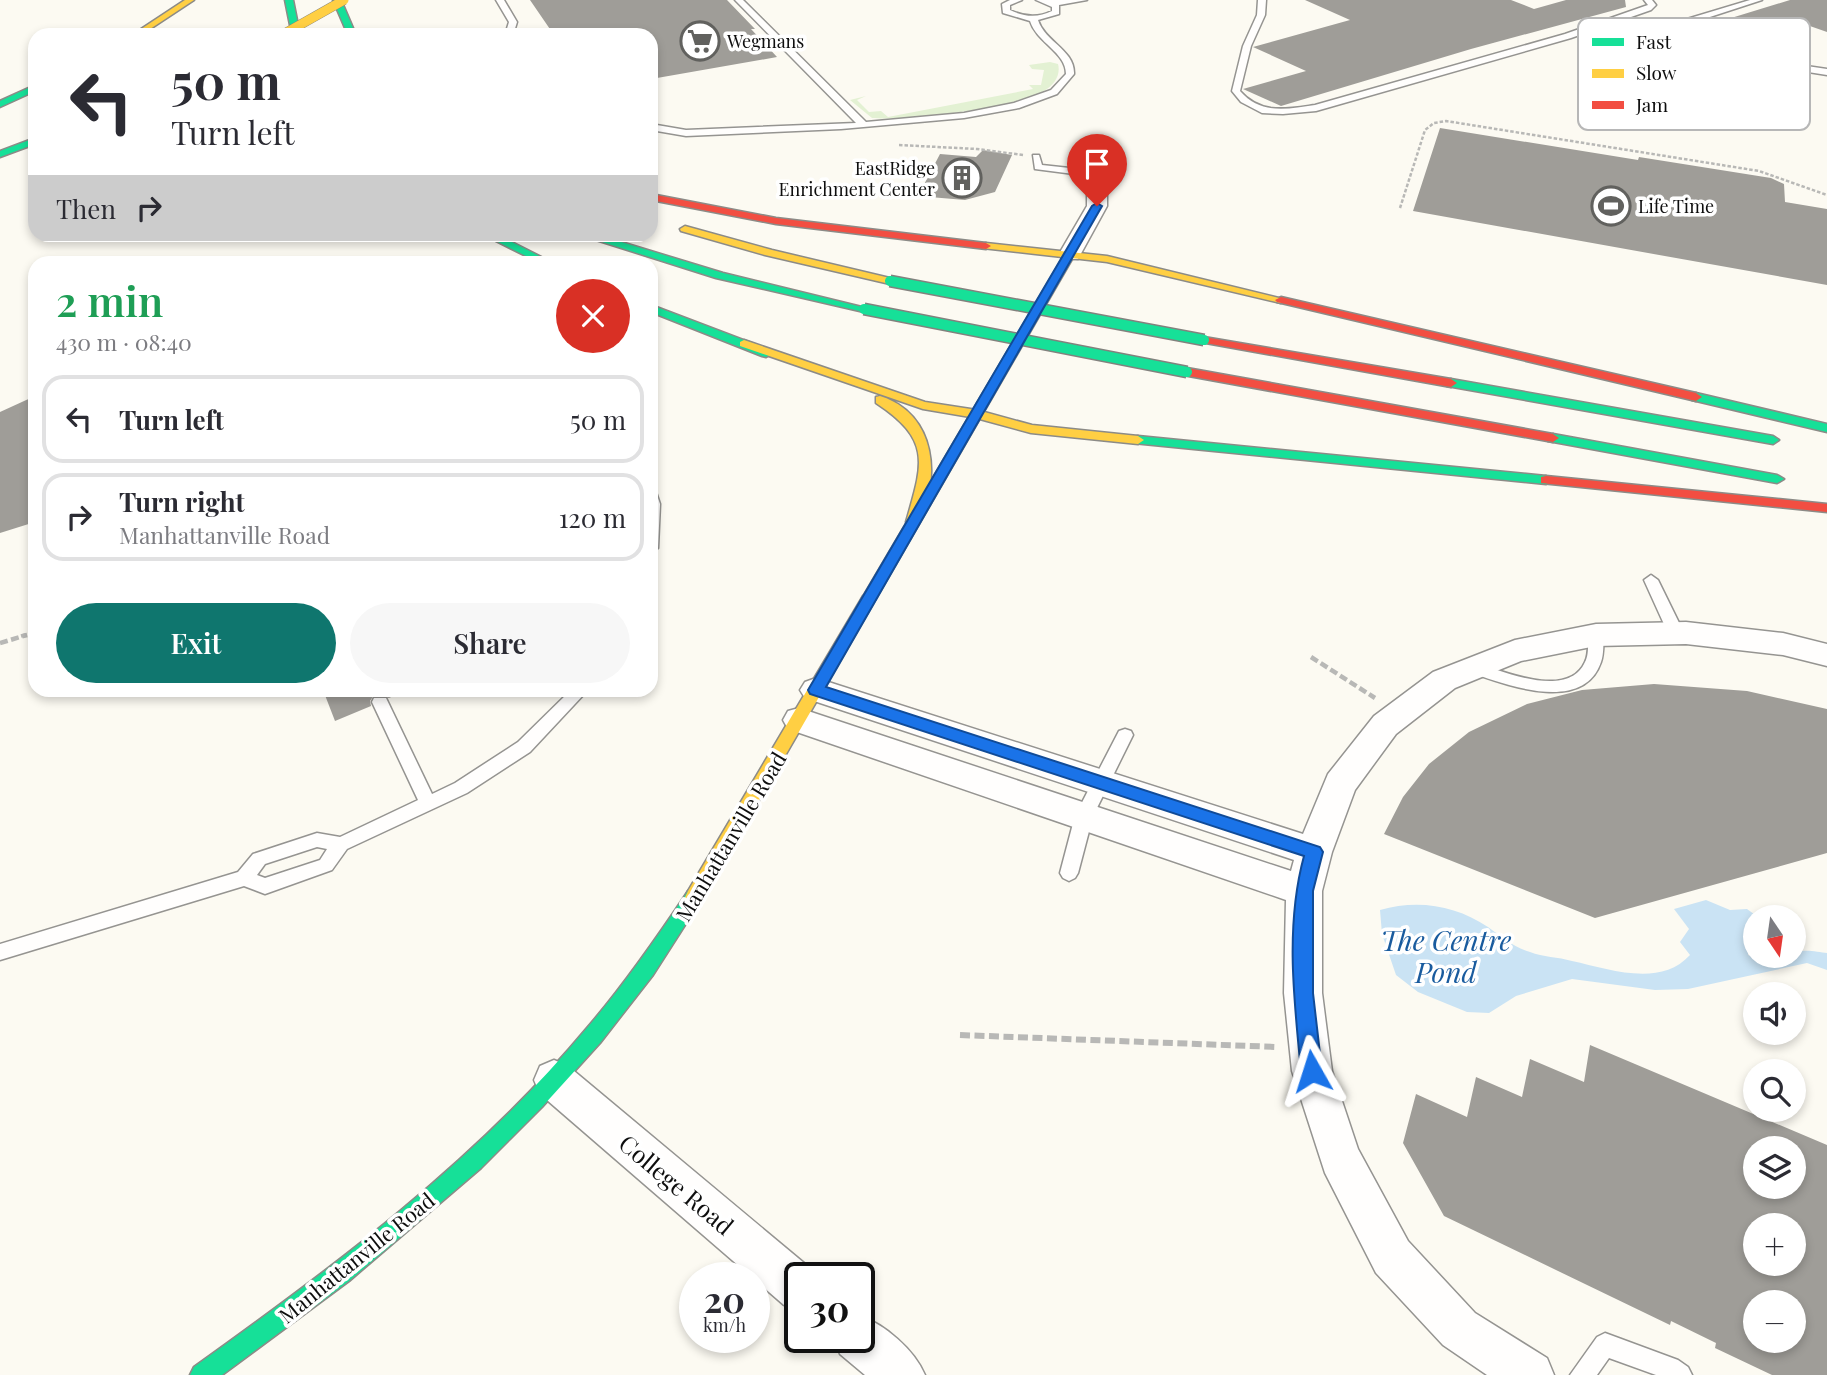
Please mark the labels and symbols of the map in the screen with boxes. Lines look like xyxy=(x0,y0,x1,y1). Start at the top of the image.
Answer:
legend xyxy=(1578,18,1810,130)
supermarket icon: Wegmans xyxy=(679,20,721,62)
text: Fast xyxy=(1636,28,1672,54)
place label: Wegmans xyxy=(726,29,804,53)
text: Slow xyxy=(1636,59,1677,85)
text: Jam xyxy=(1635,91,1668,117)
pin xyxy=(1067,134,1127,206)
place label: EastRidge Enrichment Center xyxy=(779,156,935,201)
building icon: EastRidge Enrichment Center xyxy=(941,157,983,199)
sports icon: Life Time xyxy=(1590,185,1632,227)
place label: Life Time xyxy=(1638,194,1714,218)
street label: Manhattanville Road xyxy=(668,746,792,926)
north arrow xyxy=(1743,905,1806,968)
water label: The Centre Pond xyxy=(1380,921,1512,990)
position arrow xyxy=(1275,1034,1349,1108)
street label: College Road xyxy=(613,1127,741,1241)
street label: Manhattanville Road xyxy=(272,1185,440,1329)
speed limit sign: 30 xyxy=(784,1262,875,1353)

